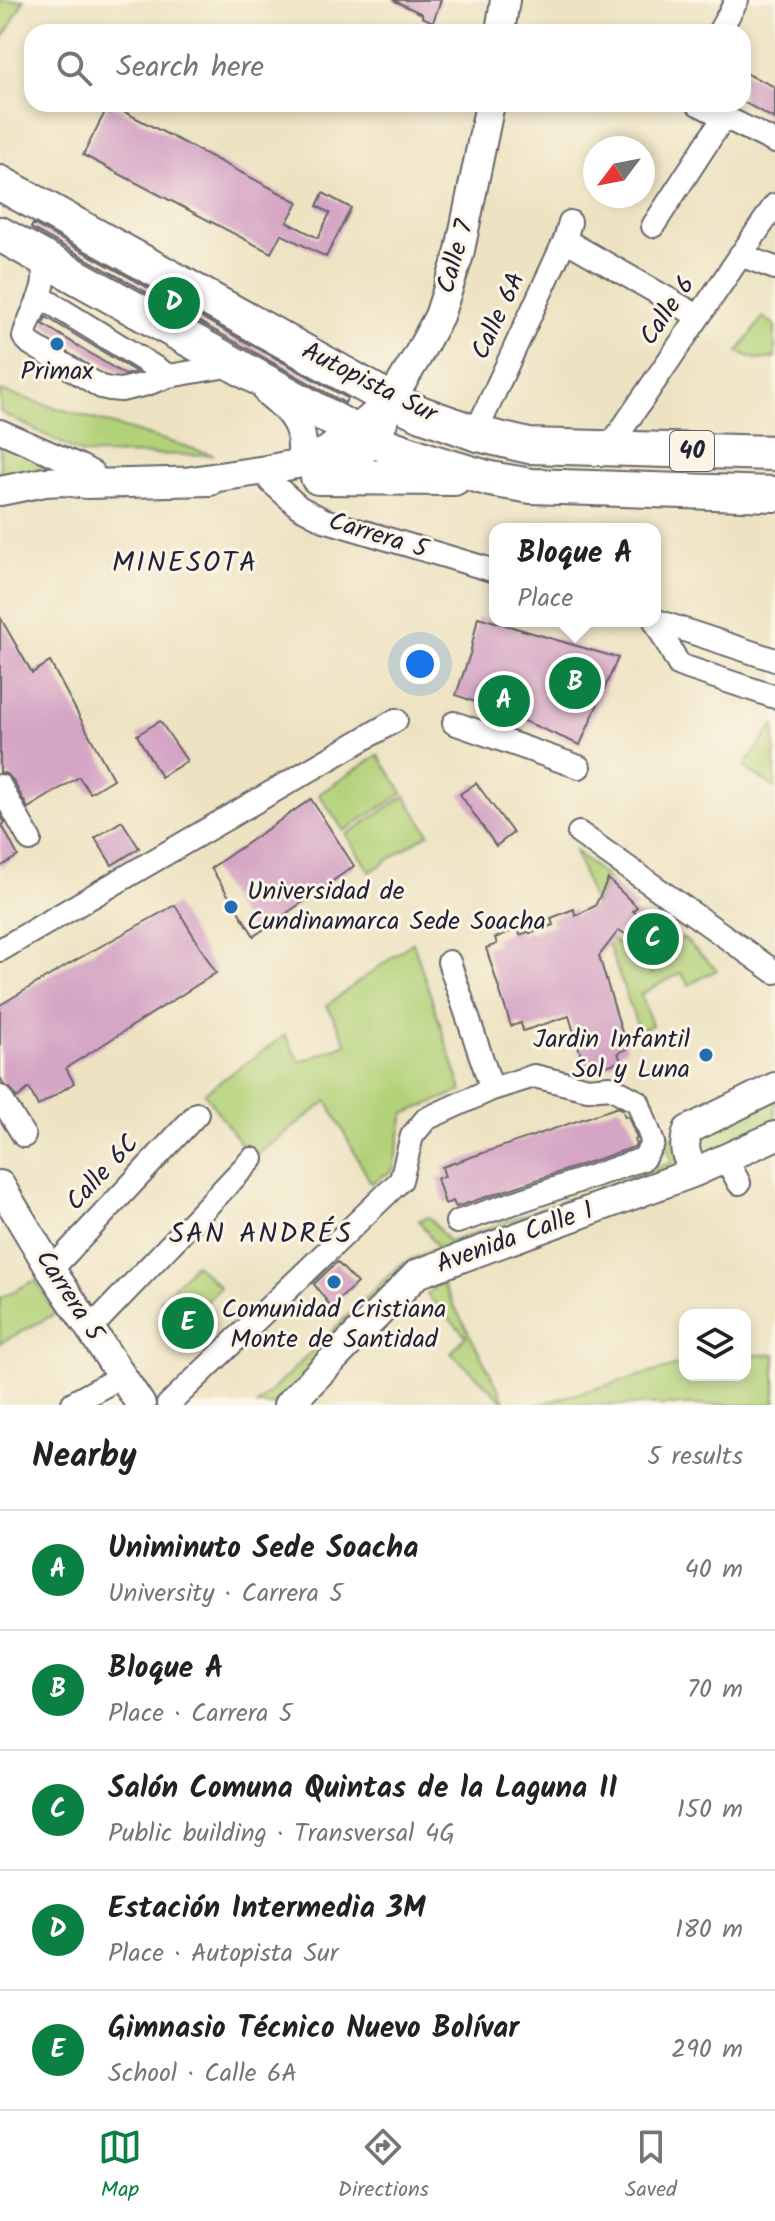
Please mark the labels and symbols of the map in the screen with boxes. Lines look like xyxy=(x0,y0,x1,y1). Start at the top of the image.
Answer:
north arrow xyxy=(583,136,655,208)
street label: Calle 7 xyxy=(426,214,487,299)
street label: Calle 6A xyxy=(460,265,538,367)
street label: Calle 6 xyxy=(629,267,707,355)
pin: D xyxy=(148,273,200,333)
street label: Autopista Sur xyxy=(294,331,445,436)
marker: Primax xyxy=(48,335,66,353)
place label: Primax xyxy=(21,351,94,393)
road number: 40 xyxy=(670,431,714,471)
street label: Carrera 5 xyxy=(323,501,435,572)
district label: MINESOTA xyxy=(112,541,258,586)
your location xyxy=(400,644,440,684)
pin: B xyxy=(549,653,601,713)
pin: A xyxy=(478,671,530,731)
place label: Universidad de Cundinamarca Sede Soacha xyxy=(247,871,546,943)
marker: Universidad de Cundinamarca Sede Soacha xyxy=(222,898,240,916)
pin: C xyxy=(627,909,679,969)
place label: Jardin Infantil Sol y Luna xyxy=(533,1019,690,1091)
marker: Jardin Infantil Sol y Luna xyxy=(697,1046,715,1064)
street label: Calle 6C xyxy=(56,1125,150,1221)
street label: Avenida Calle 1 xyxy=(430,1190,600,1286)
district label: SAN ANDRÉS xyxy=(169,1212,353,1257)
street label: Carrera 5 xyxy=(24,1242,115,1352)
marker: Comunidad Cristiana Monte de Santidad xyxy=(325,1273,343,1291)
place label: Comunidad Cristiana Monte de Santidad xyxy=(221,1289,447,1361)
pin: E xyxy=(162,1293,214,1353)

